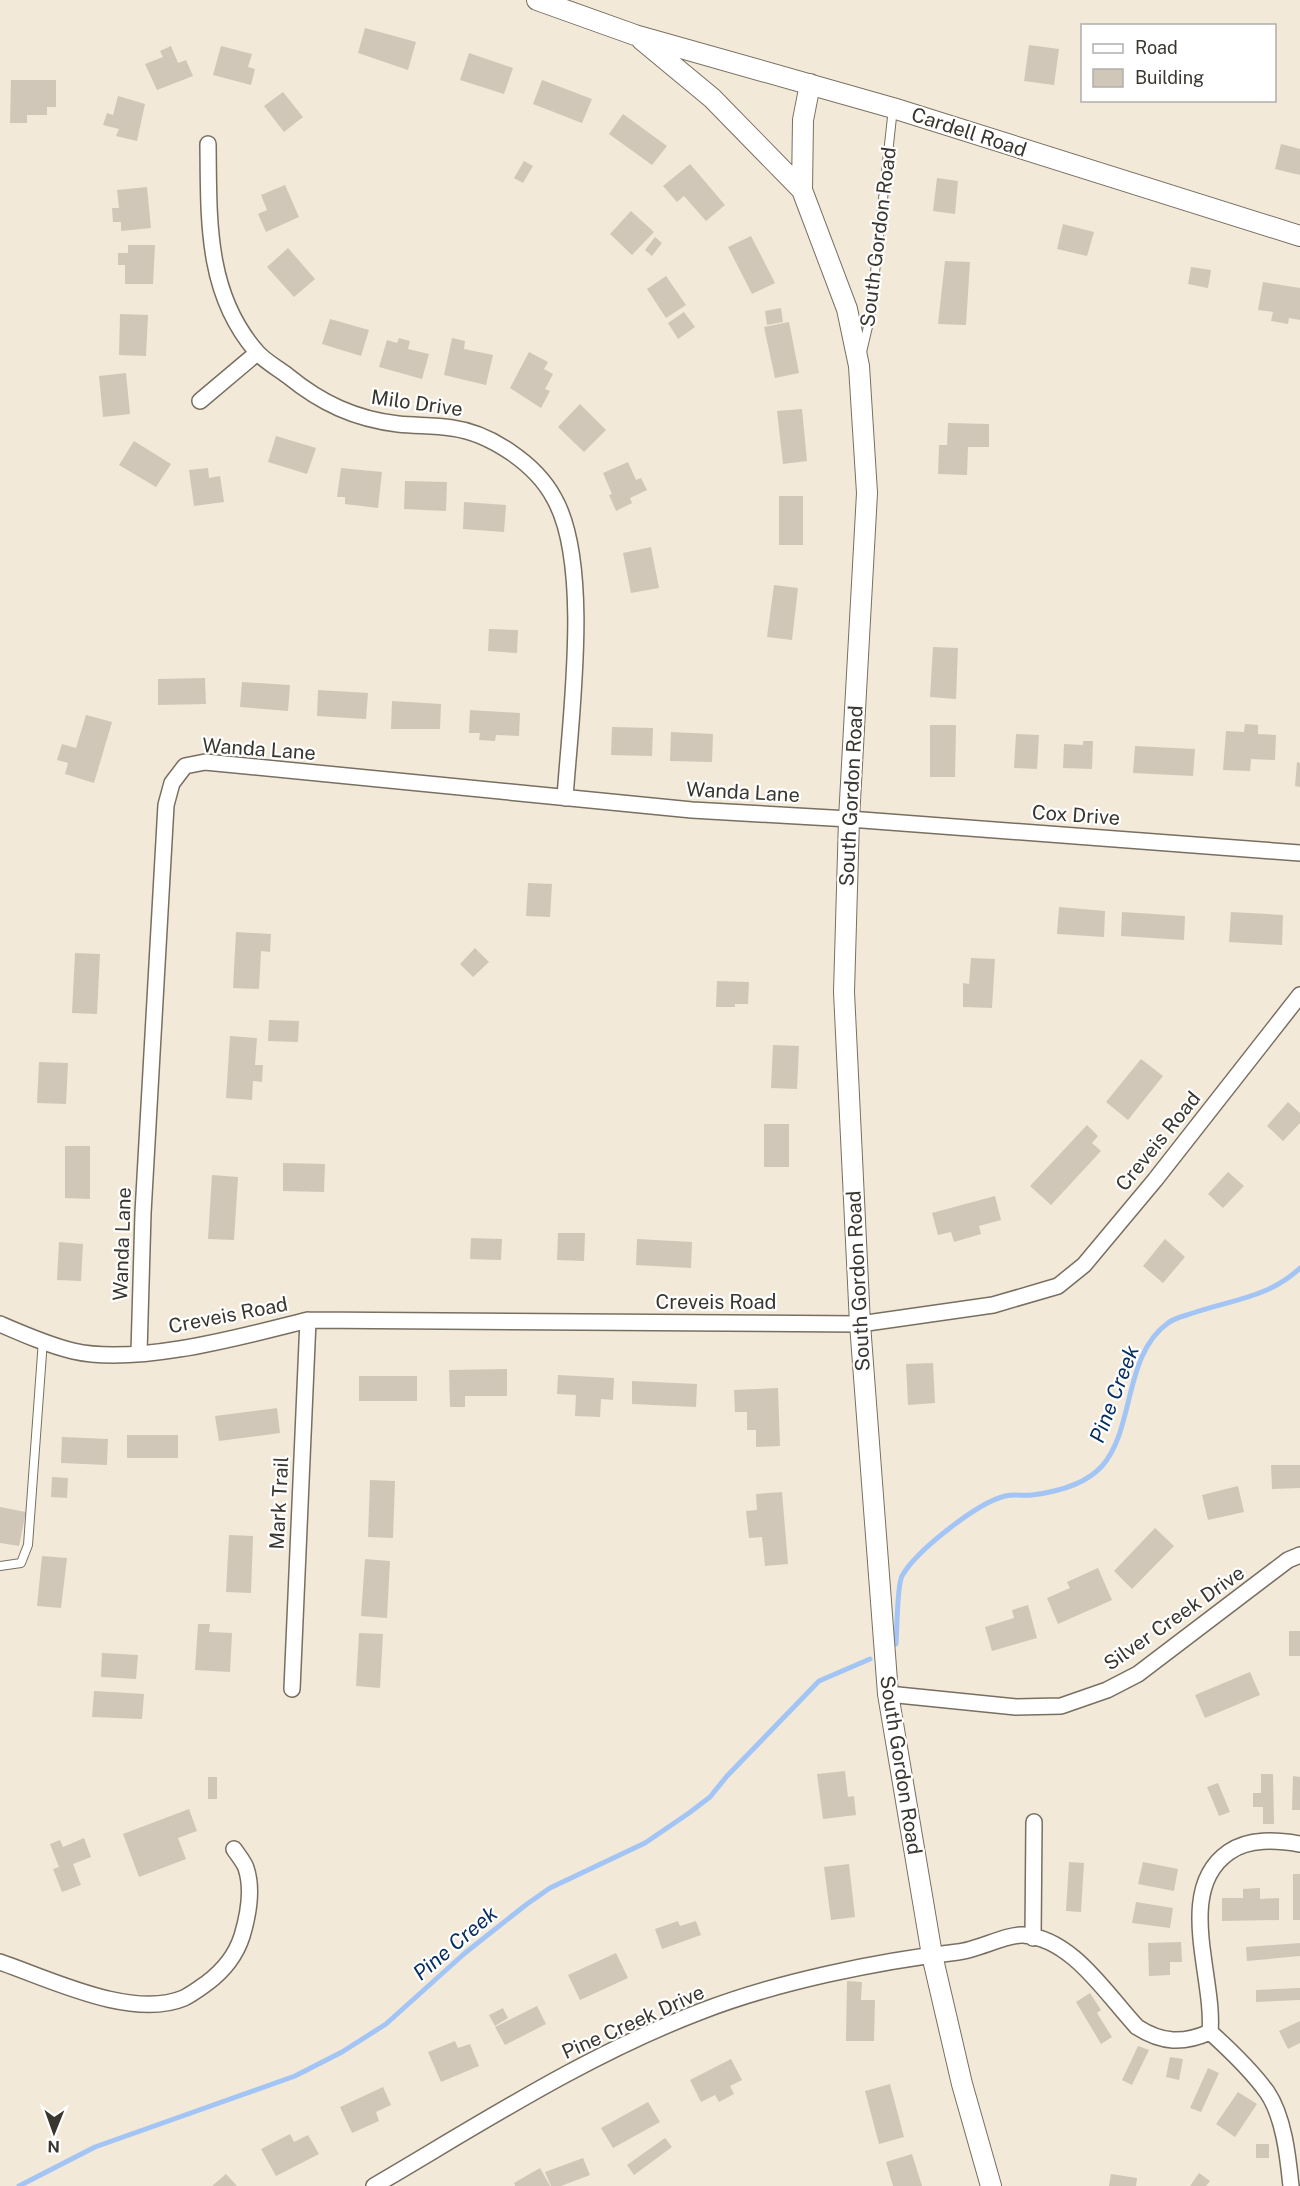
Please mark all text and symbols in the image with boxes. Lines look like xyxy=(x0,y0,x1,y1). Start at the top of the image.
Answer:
legend xyxy=(1081,24,1276,102)
text: Road xyxy=(1135,37,1178,58)
text: Building xyxy=(1135,67,1204,88)
street label: Cardell Road xyxy=(908,102,1030,162)
street label: South Gordon Road xyxy=(855,146,901,328)
street label: Milo Drive xyxy=(370,385,464,421)
street label: South Gordon Road xyxy=(834,705,868,887)
street label: Wanda Lane xyxy=(201,733,317,765)
street label: Wanda Lane xyxy=(686,777,800,807)
street label: Cox Drive xyxy=(1031,800,1121,830)
street label: Creveis Road xyxy=(1111,1086,1205,1196)
street label: Wanda Lane xyxy=(108,1187,136,1301)
street label: South Gordon Road xyxy=(841,1190,875,1372)
street label: Creveis Road xyxy=(656,1290,777,1314)
street label: Creveis Road xyxy=(166,1292,290,1338)
water label: Pine Creek xyxy=(1084,1341,1144,1446)
street label: Mark Trail xyxy=(265,1456,293,1550)
street label: Silver Creek Drive xyxy=(1099,1561,1249,1675)
street label: South Gordon Road xyxy=(875,1674,927,1856)
water label: Pine Creek xyxy=(408,1900,503,1985)
street label: Pine Creek Drive xyxy=(558,1980,708,2064)
north arrow xyxy=(24,2102,84,2162)
text: N xyxy=(47,2137,60,2156)

